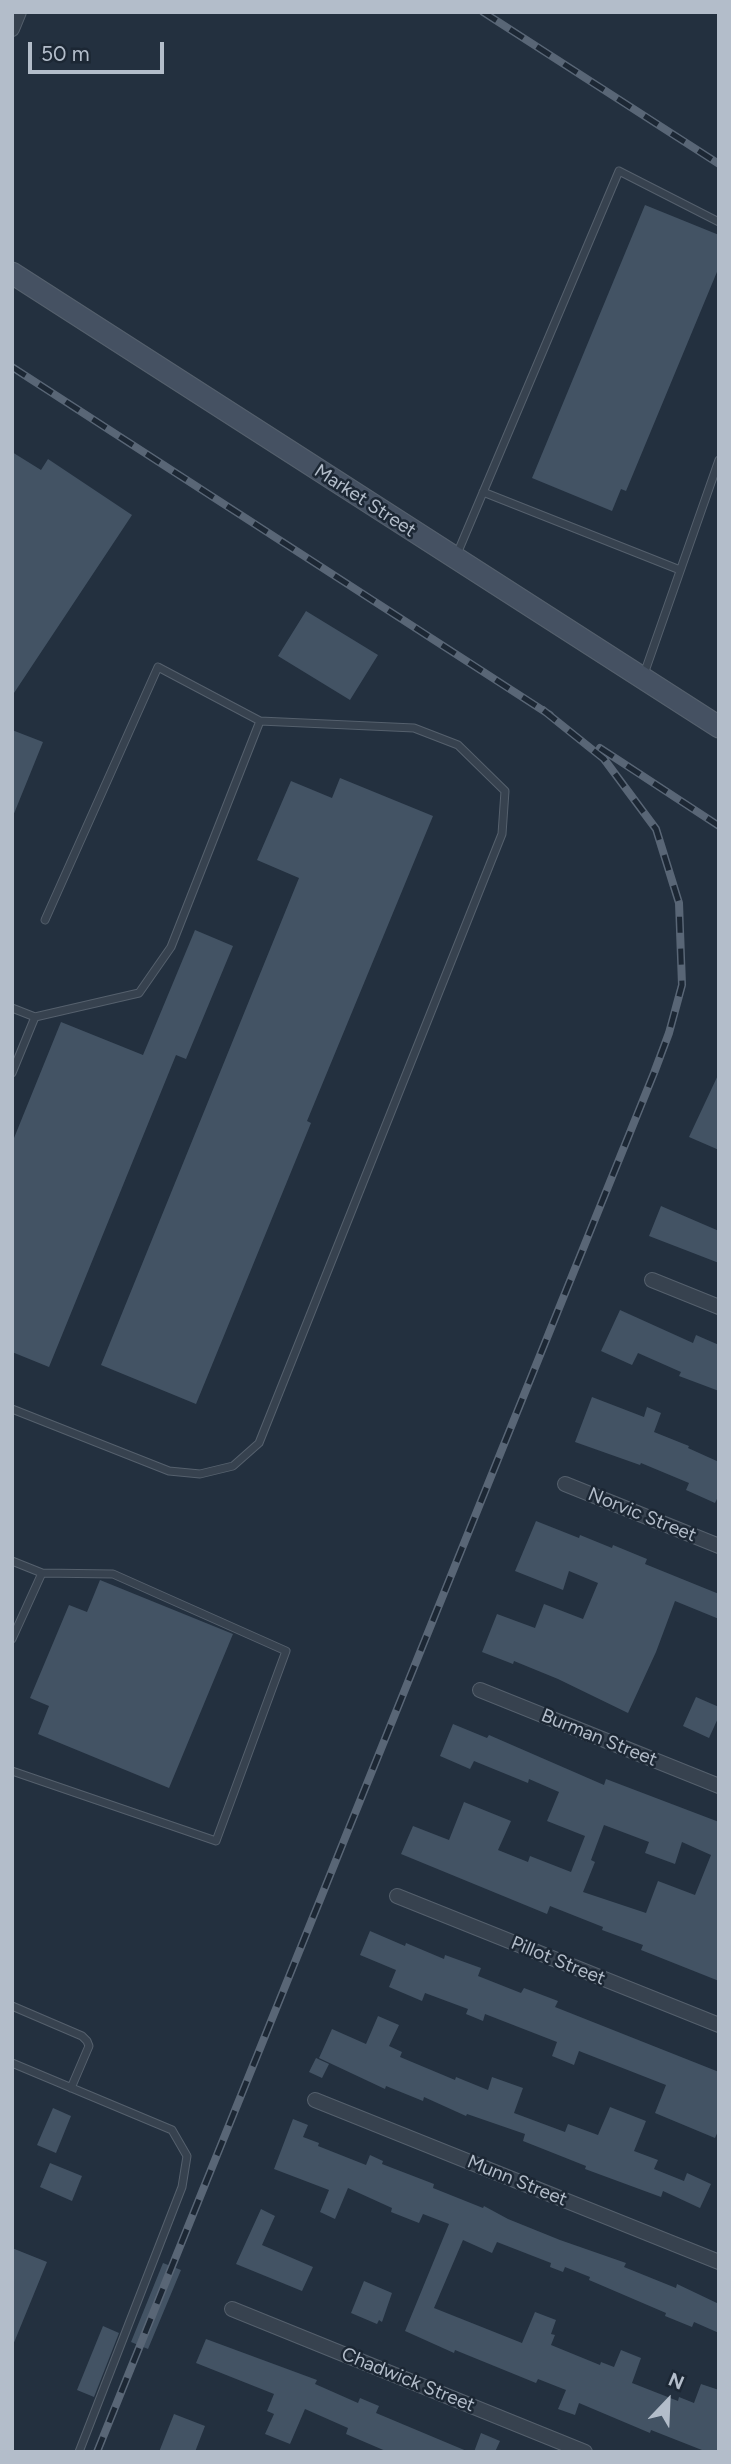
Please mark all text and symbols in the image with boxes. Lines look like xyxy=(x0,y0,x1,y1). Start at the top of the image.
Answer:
scale bar xyxy=(32,28,168,72)
text: 50 m xyxy=(41,41,90,66)
street label: Market Street xyxy=(310,460,420,542)
street label: Norvic Street xyxy=(585,1483,699,1547)
street label: Burman Street xyxy=(538,1704,660,1772)
street label: Pillot Street xyxy=(507,1932,609,1990)
street label: Munn Street xyxy=(464,2151,570,2211)
street label: Chadwick Street xyxy=(338,2343,478,2417)
north arrow xyxy=(633,2366,703,2436)
text: N xyxy=(665,2368,688,2395)

